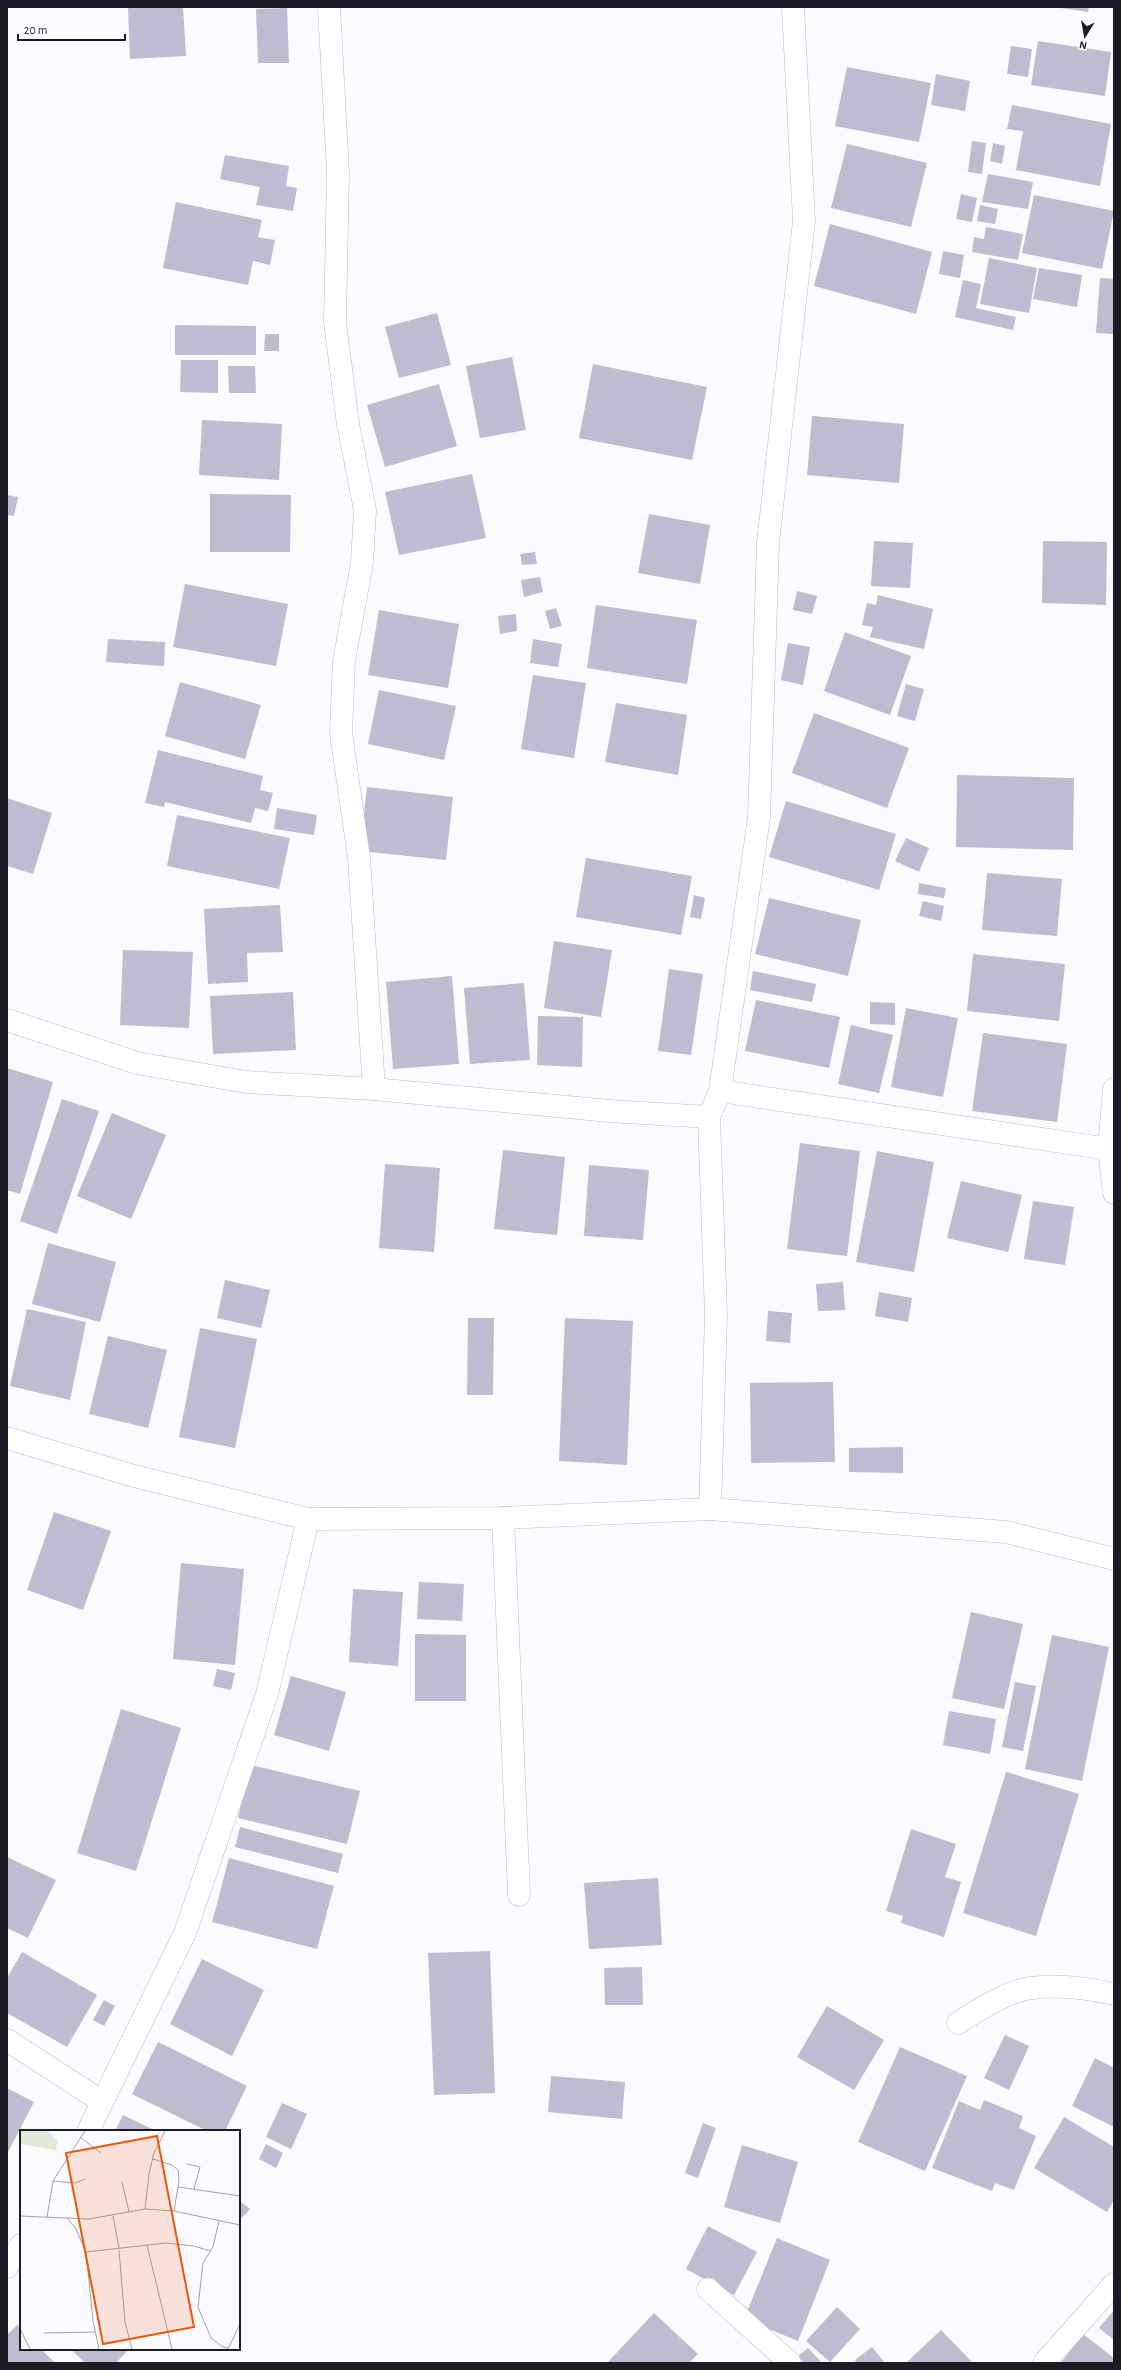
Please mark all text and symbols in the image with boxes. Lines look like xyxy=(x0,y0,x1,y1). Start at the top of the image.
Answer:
scale bar xyxy=(18,16,125,42)
north arrow xyxy=(1065,16,1105,56)
text: 20 m xyxy=(24,24,47,36)
text: N xyxy=(1078,39,1088,51)
inset map xyxy=(20,2130,240,2350)

